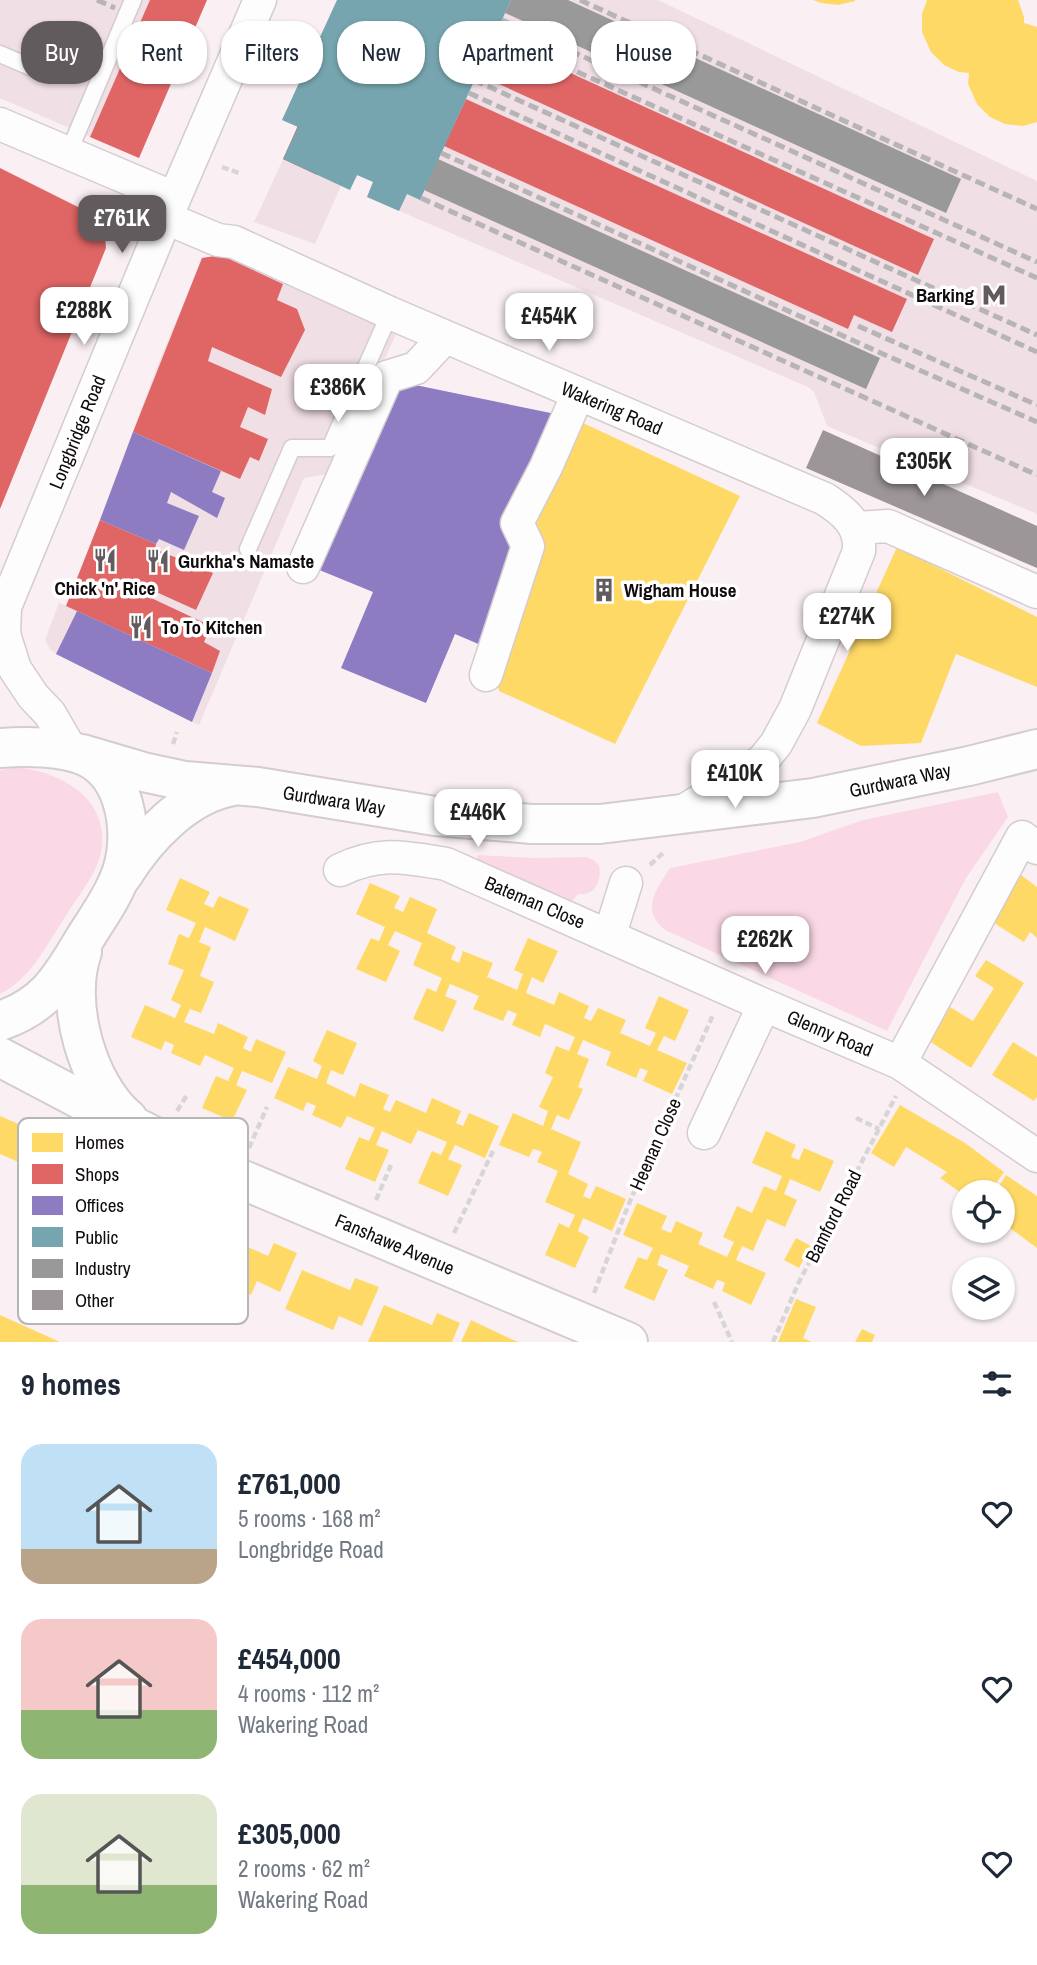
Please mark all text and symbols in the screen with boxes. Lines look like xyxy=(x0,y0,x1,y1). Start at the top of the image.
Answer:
chip: Buy xyxy=(21,21,103,84)
chip: Rent xyxy=(117,21,207,84)
chip: Filters xyxy=(221,21,323,84)
chip: New xyxy=(337,21,425,84)
chip: Apartment xyxy=(439,21,577,84)
chip: House xyxy=(591,21,696,84)
pin: £761K xyxy=(73,196,171,255)
text: £761K xyxy=(94,202,150,233)
metro station icon: Barking xyxy=(980,281,1008,309)
place label: Barking xyxy=(916,282,974,308)
pin: £288K xyxy=(35,288,133,347)
text: £288K xyxy=(56,294,112,325)
pin: £454K xyxy=(500,294,598,353)
text: £454K xyxy=(521,300,577,331)
pin: £386K xyxy=(289,364,387,424)
street label: Longbridge Road xyxy=(42,371,112,493)
text: £386K xyxy=(310,371,366,402)
street label: Wakering Road xyxy=(557,375,667,441)
pin: £305K xyxy=(875,438,973,498)
text: £305K xyxy=(896,445,952,476)
restaurant icon: Chick 'n' Rice xyxy=(91,546,119,574)
restaurant icon: Gurkha's Namaste xyxy=(144,547,172,575)
place label: Gurkha's Namaste xyxy=(178,548,315,574)
place label: Chick 'n' Rice xyxy=(55,575,156,601)
building icon: Wigham House xyxy=(590,576,618,604)
place label: Wigham House xyxy=(624,577,737,603)
pin: £274K xyxy=(798,594,896,653)
text: £274K xyxy=(819,600,875,631)
restaurant icon: To To Kitchen xyxy=(127,613,155,641)
place label: To To Kitchen xyxy=(161,614,263,640)
pin: £410K xyxy=(686,750,784,810)
text: £410K xyxy=(707,757,763,788)
street label: Gurdwara Way xyxy=(847,757,953,803)
street label: Gurdwara Way xyxy=(281,779,387,821)
pin: £446K xyxy=(429,790,527,849)
text: £446K xyxy=(450,796,506,827)
street label: Bateman Close xyxy=(481,869,589,935)
pin: £262K xyxy=(716,916,814,976)
text: £262K xyxy=(737,923,793,954)
street label: Glenny Road xyxy=(783,1003,877,1063)
street label: Heenan Close xyxy=(623,1094,687,1194)
legend xyxy=(18,1118,248,1324)
text: Homes xyxy=(75,1129,125,1155)
text: Shops xyxy=(75,1161,119,1187)
street label: Bamford Road xyxy=(799,1165,867,1267)
map controls xyxy=(952,1180,1015,1320)
button: locate xyxy=(952,1180,1015,1243)
text: Offices xyxy=(75,1192,124,1218)
street label: Fanshawe Avenue xyxy=(331,1207,459,1281)
text: Public xyxy=(75,1224,119,1250)
text: Industry xyxy=(75,1255,131,1281)
button: layers xyxy=(952,1257,1015,1320)
text: Other xyxy=(75,1287,115,1313)
text: 9 homes xyxy=(21,1364,121,1404)
icon: filters xyxy=(978,1365,1016,1403)
text: £761,000 xyxy=(238,1463,341,1503)
icon: home xyxy=(77,1472,161,1556)
icon: heart xyxy=(978,1495,1016,1533)
text: 5 rooms · 168 m² xyxy=(238,1503,381,1534)
text: Longbridge Road xyxy=(238,1534,384,1565)
text: £454,000 xyxy=(238,1638,341,1678)
icon: home xyxy=(77,1647,161,1731)
icon: heart xyxy=(978,1670,1016,1708)
text: 4 rooms · 112 m² xyxy=(238,1678,379,1709)
text: Wakering Road xyxy=(238,1709,368,1740)
text: £305,000 xyxy=(238,1813,341,1853)
icon: home xyxy=(77,1822,161,1906)
icon: heart xyxy=(978,1845,1016,1883)
text: 2 rooms · 62 m² xyxy=(238,1853,370,1884)
text: Wakering Road xyxy=(238,1884,368,1915)

